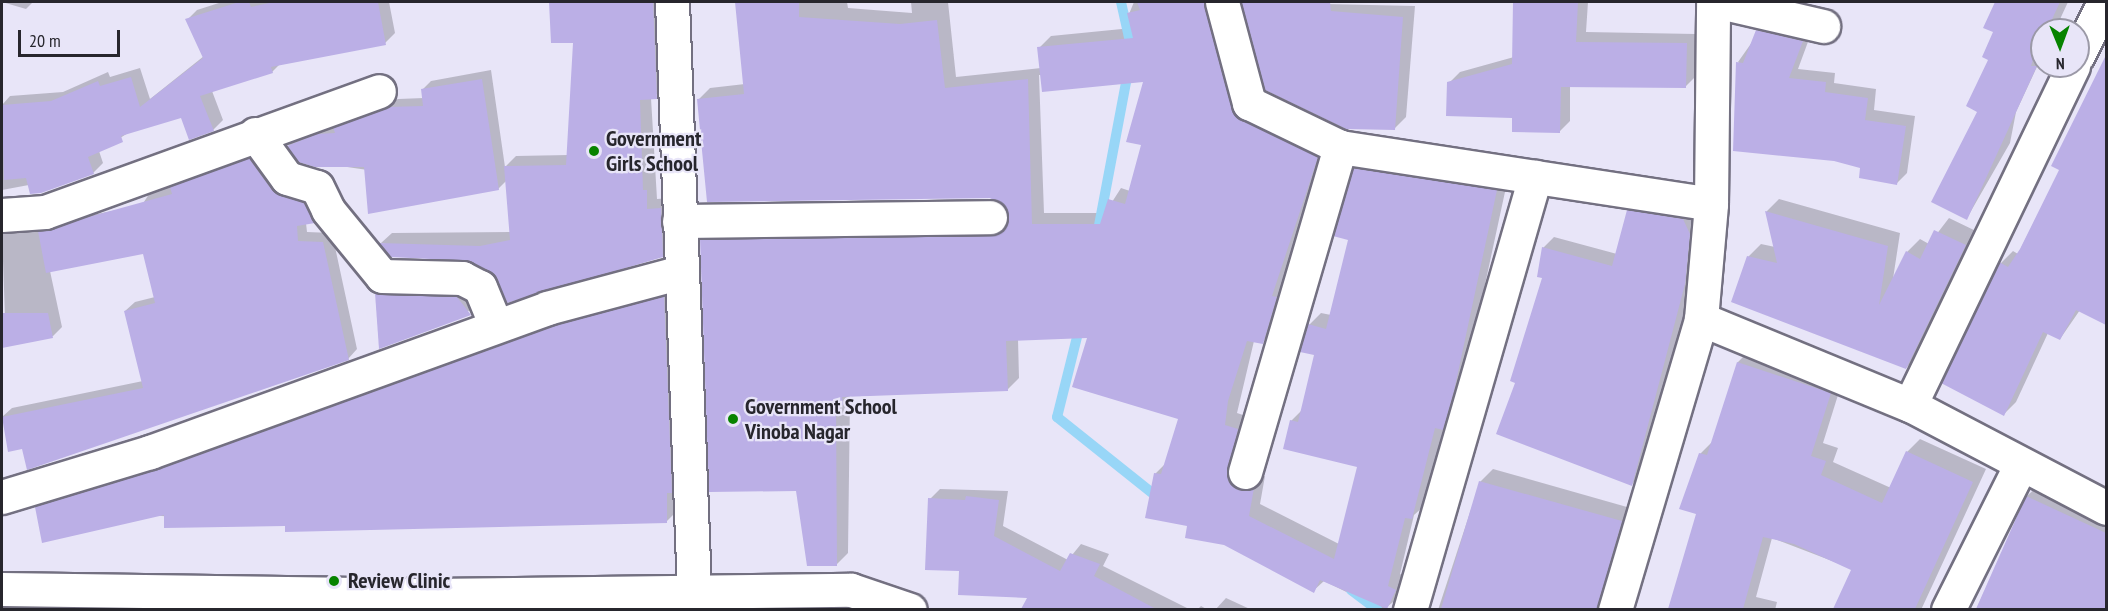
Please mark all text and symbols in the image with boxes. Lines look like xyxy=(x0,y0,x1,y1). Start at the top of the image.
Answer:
scale bar xyxy=(21,18,123,56)
north arrow xyxy=(2030,18,2090,78)
text: 20 m xyxy=(29,29,61,52)
text: N xyxy=(2056,54,2065,74)
place label: Government Girls School xyxy=(606,125,701,176)
marker: Government Girls School xyxy=(587,144,601,158)
place label: Government School Vinoba Nagar xyxy=(745,393,897,445)
marker: Government School Vinoba Nagar xyxy=(726,412,740,426)
place label: Review Clinic xyxy=(348,568,451,594)
marker: Review Clinic xyxy=(325,572,343,590)

